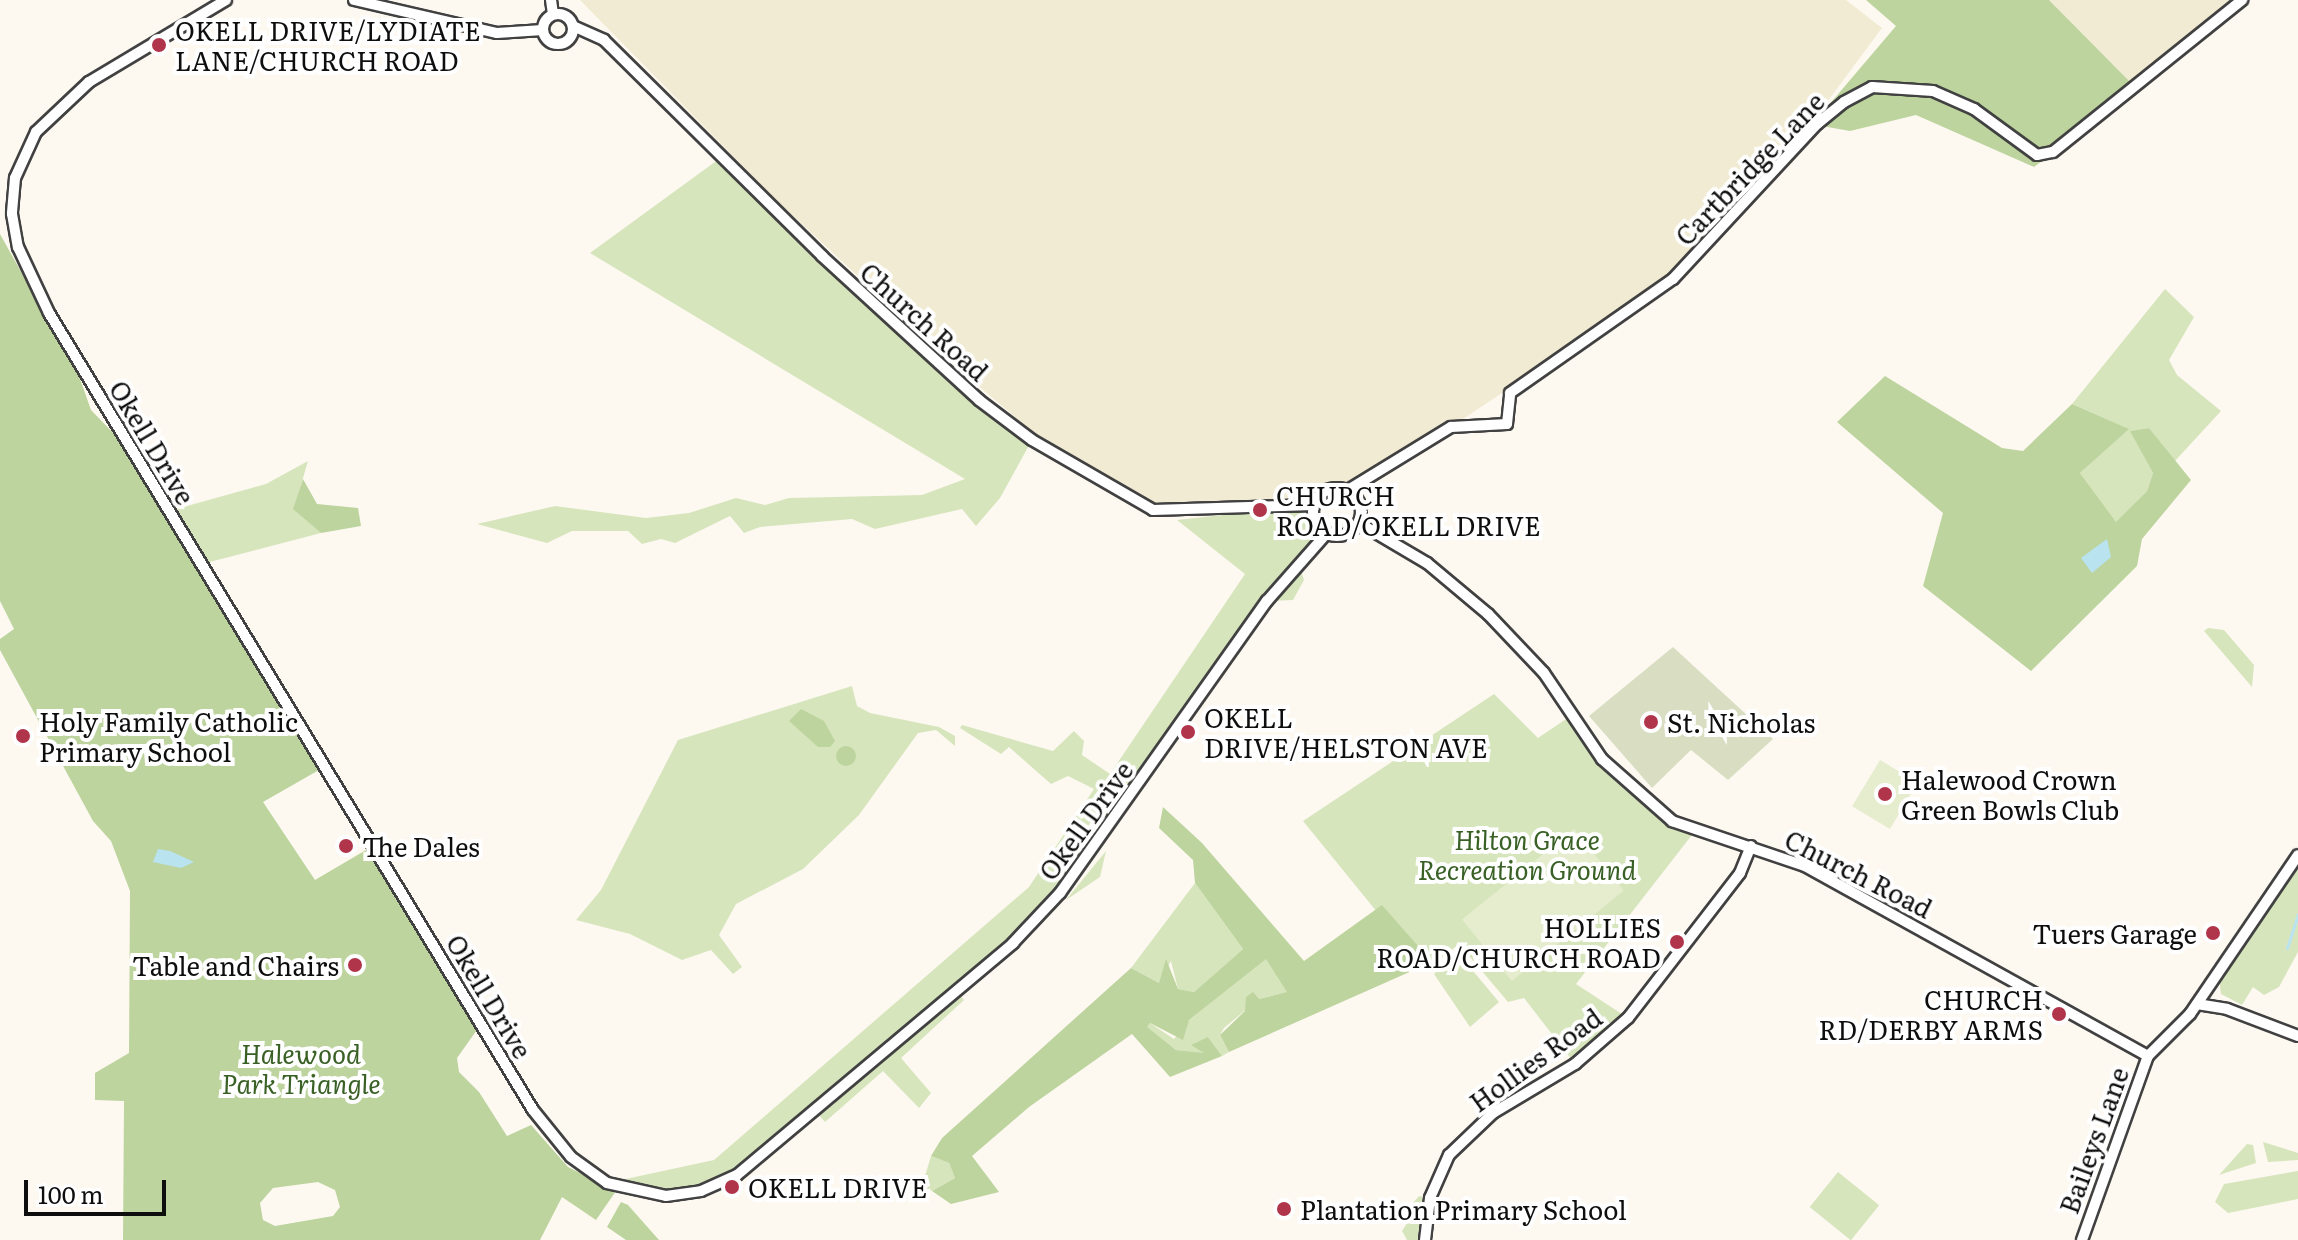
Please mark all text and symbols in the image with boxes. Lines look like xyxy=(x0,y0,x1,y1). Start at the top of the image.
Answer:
place label: OKELL DRIVE/LYDIATE LANE/CHURCH ROAD xyxy=(175,14,481,76)
marker: OKELL DRIVE/LYDIATE LANE/CHURCH ROAD xyxy=(150,36,168,54)
street label: Cartbridge Lane xyxy=(1668,85,1830,251)
street label: Church Road xyxy=(855,255,995,387)
street label: Okell Drive xyxy=(104,374,202,510)
place label: CHURCH ROAD/OKELL DRIVE xyxy=(1276,479,1541,540)
marker: CHURCH ROAD/OKELL DRIVE xyxy=(1251,501,1269,519)
place label: OKELL DRIVE/HELSTON AVE xyxy=(1204,701,1488,762)
place label: Holy Family Catholic Primary School xyxy=(39,705,298,766)
place label: St. Nicholas xyxy=(1667,706,1815,738)
marker: St. Nicholas xyxy=(1642,713,1660,731)
marker: OKELL DRIVE/HELSTON AVE xyxy=(1179,723,1197,741)
marker: Holy Family Catholic Primary School xyxy=(14,727,32,745)
street label: Okell Drive xyxy=(1031,755,1139,885)
place label: Halewood Crown Green Bowls Club xyxy=(1901,763,2119,824)
marker: Halewood Crown Green Bowls Club xyxy=(1876,785,1894,803)
street label: Church Road xyxy=(1780,822,1938,924)
park label: Hilton Grace Recreation Ground xyxy=(1418,823,1636,884)
place label: The Dales xyxy=(362,830,480,862)
marker: The Dales xyxy=(337,837,355,855)
place label: HOLLIES ROAD/CHURCH ROAD xyxy=(1376,911,1661,972)
place label: Tuers Garage xyxy=(2032,917,2197,949)
marker: Tuers Garage xyxy=(2204,924,2222,942)
street label: Okell Drive xyxy=(441,928,539,1064)
marker: HOLLIES ROAD/CHURCH ROAD xyxy=(1668,933,1686,951)
place label: Table and Chairs xyxy=(132,949,339,981)
marker: Table and Chairs xyxy=(346,956,364,974)
place label: CHURCH RD/DERBY ARMS xyxy=(1818,983,2043,1044)
street label: Hollies Road xyxy=(1463,1001,1607,1117)
marker: CHURCH RD/DERBY ARMS xyxy=(2050,1005,2068,1023)
park label: Halewood Park Triangle xyxy=(221,1037,381,1098)
street label: Baileys Lane xyxy=(2052,1063,2134,1217)
scale bar xyxy=(28,1164,170,1214)
place label: OKELL DRIVE xyxy=(748,1171,927,1203)
text: 100 m xyxy=(38,1176,104,1211)
marker: OKELL DRIVE xyxy=(723,1178,741,1196)
place label: Plantation Primary School xyxy=(1300,1193,1627,1225)
marker: Plantation Primary School xyxy=(1275,1200,1293,1218)

